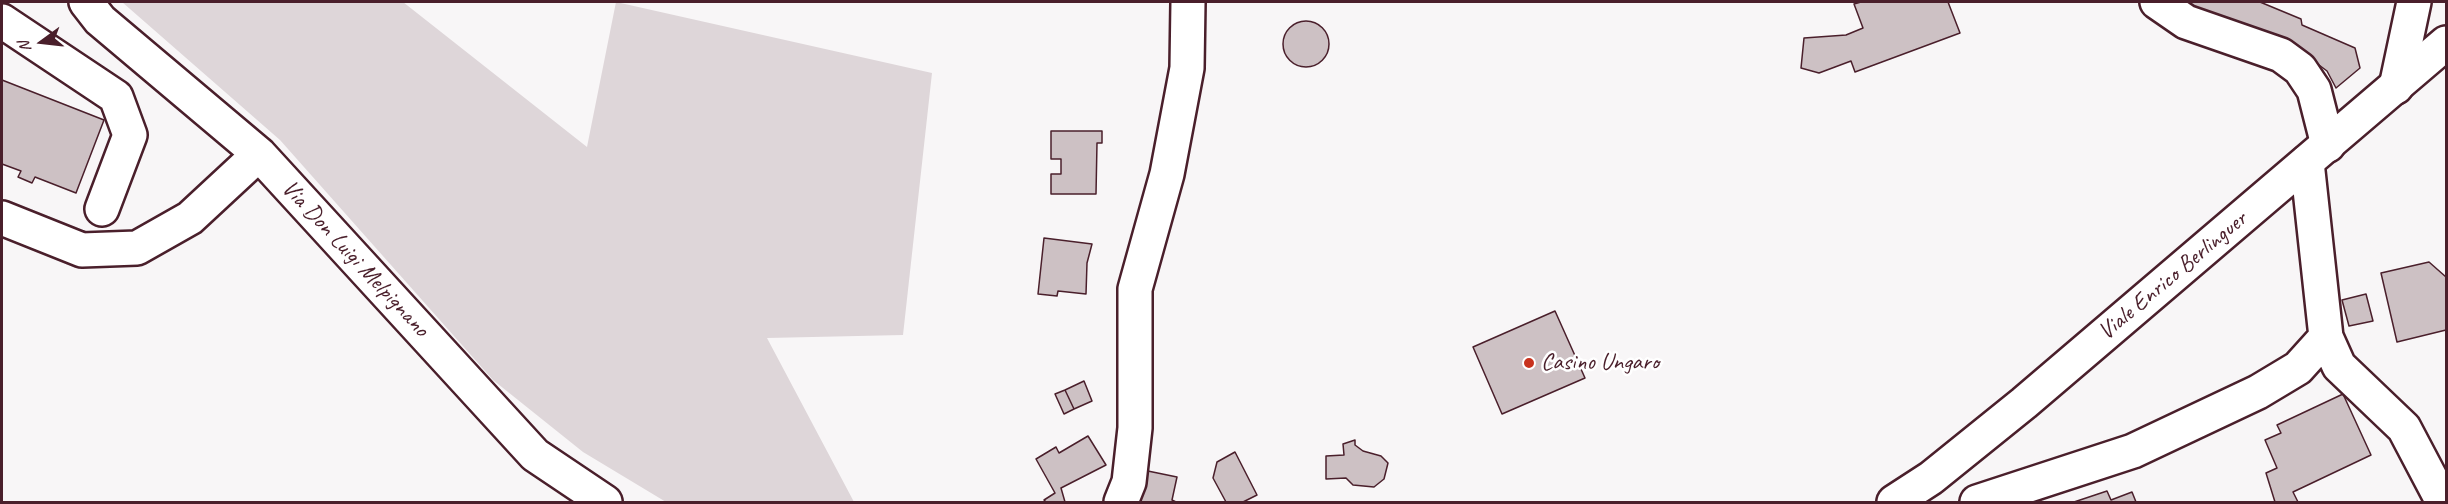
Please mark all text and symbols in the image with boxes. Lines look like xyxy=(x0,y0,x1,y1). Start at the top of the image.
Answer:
north arrow xyxy=(12,12,72,72)
text: N xyxy=(14,39,36,54)
street label: Via Don Luigi Melpignano xyxy=(275,175,435,343)
street label: Viale Enrico Berlinguer xyxy=(2093,205,2253,347)
place label: Casino Ungaro xyxy=(1541,349,1659,377)
marker: Casino Ungaro xyxy=(1522,356,1536,370)

